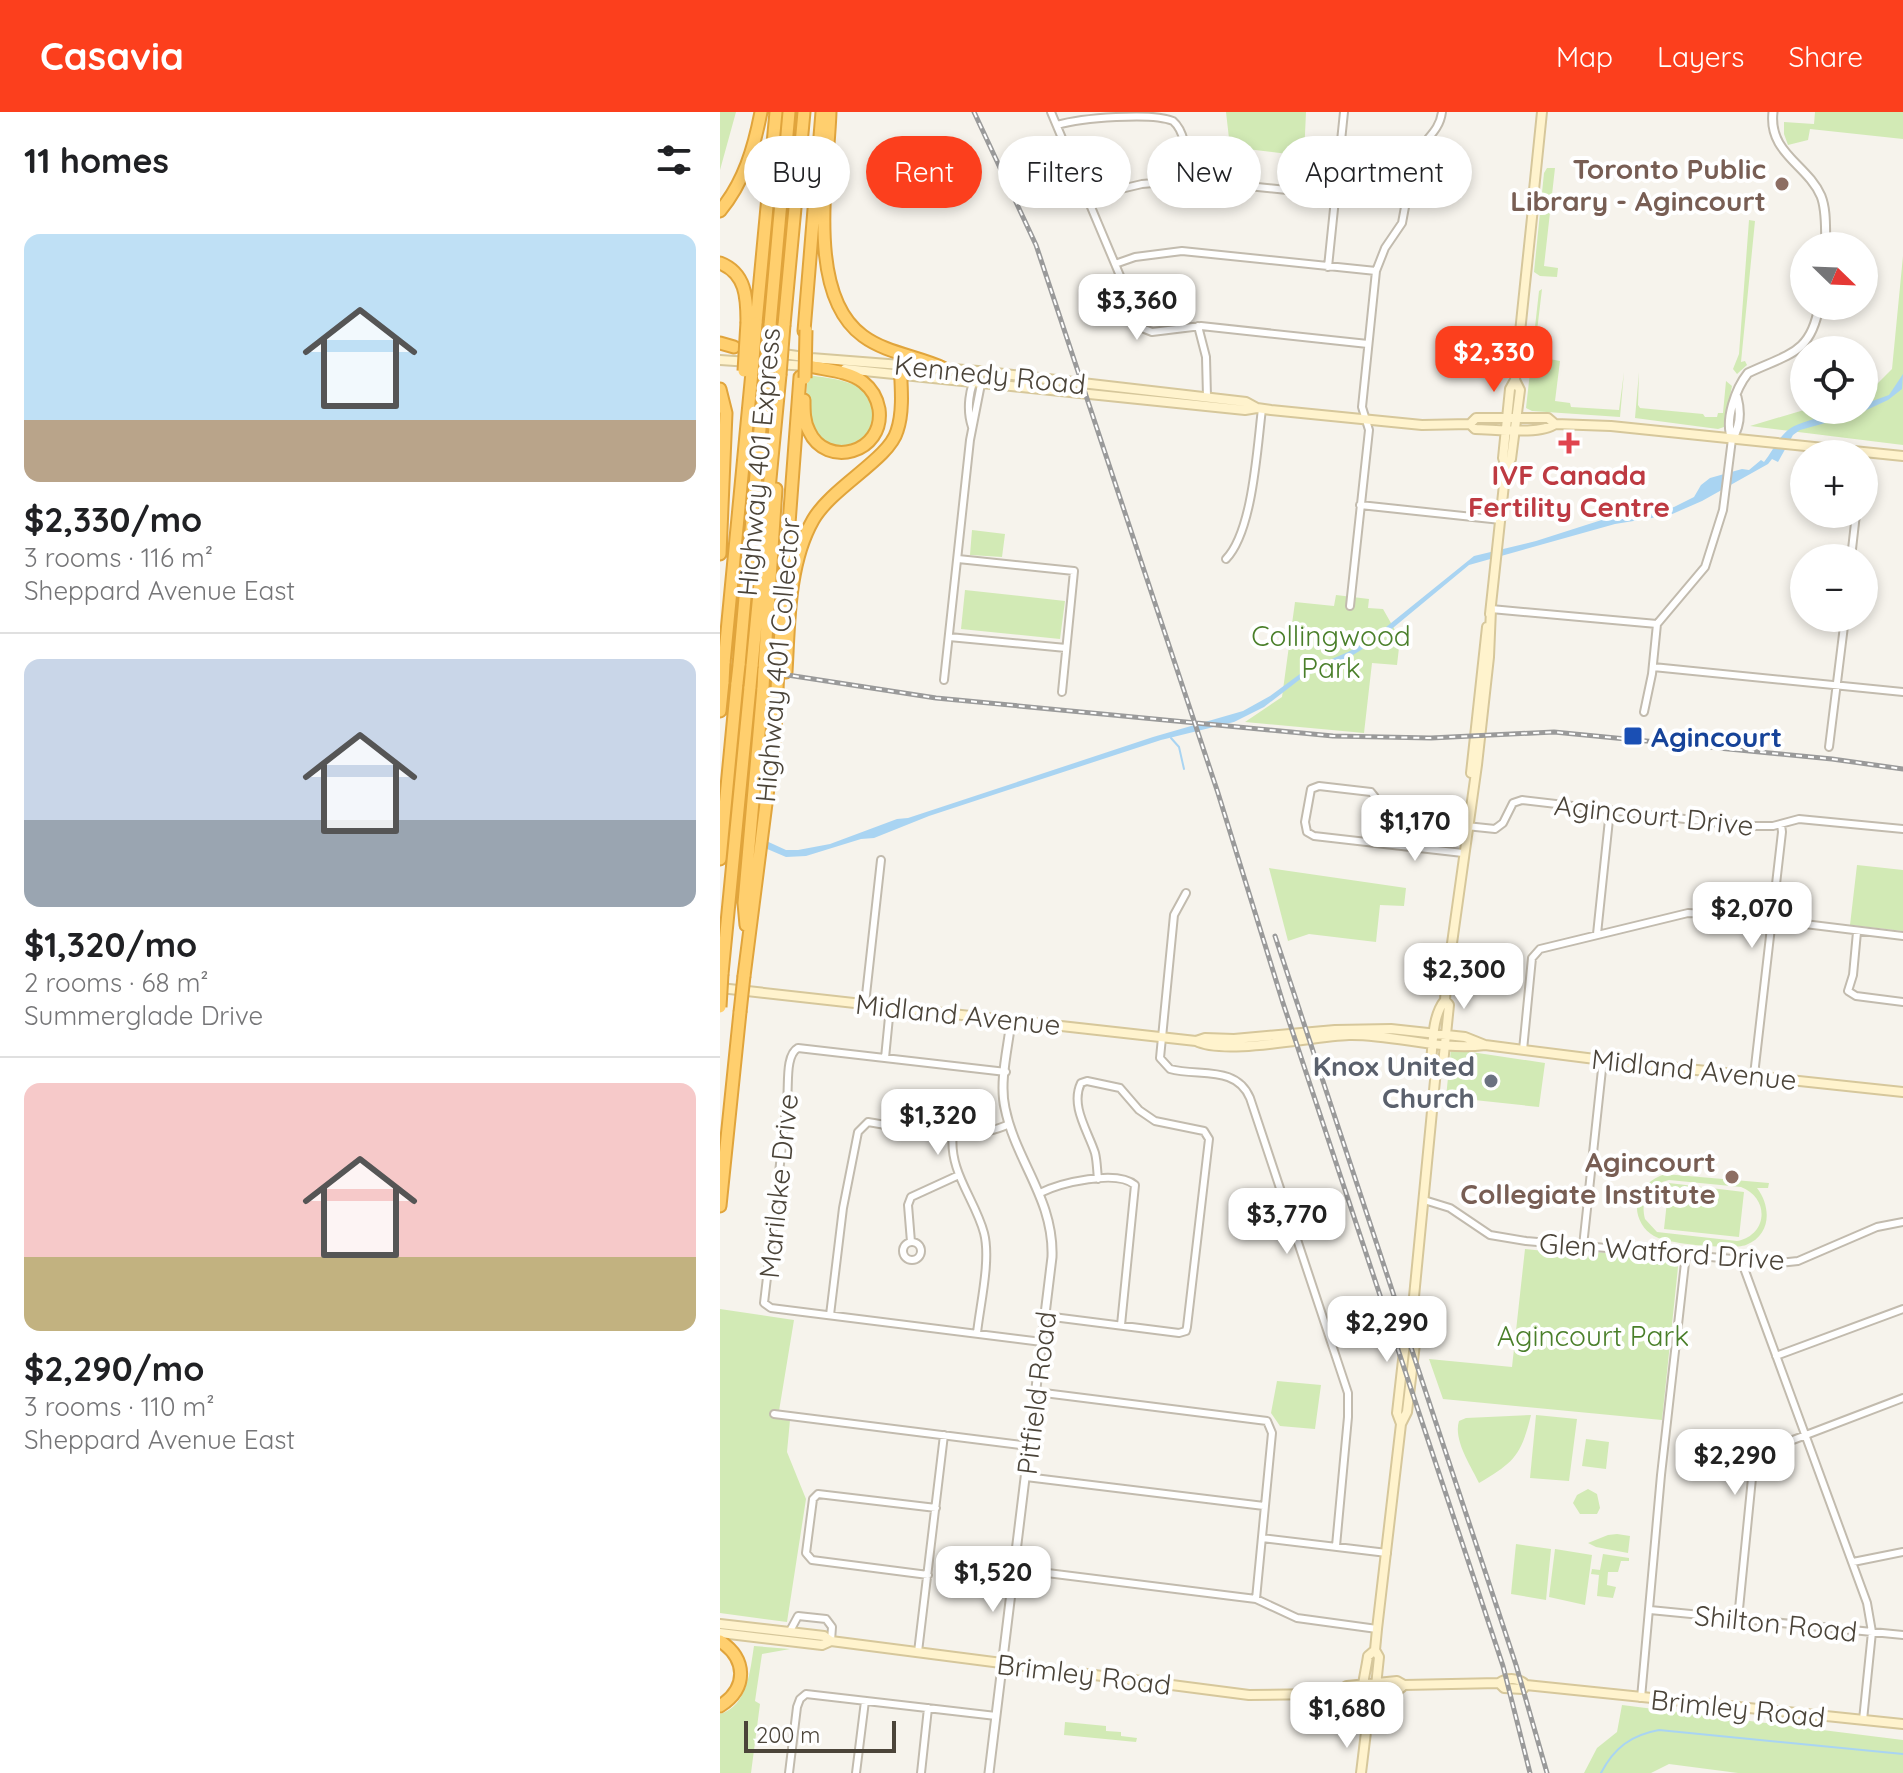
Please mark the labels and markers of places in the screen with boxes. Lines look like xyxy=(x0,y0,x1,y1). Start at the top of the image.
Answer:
place label: Toronto Public Library - Agincourt xyxy=(1510,151,1766,218)
marker: Toronto Public Library - Agincourt xyxy=(1773,175,1791,193)
pin: $3,360 xyxy=(1072,274,1202,342)
pin: $2,330 xyxy=(1429,326,1559,394)
marker: IVF Canada Fertility Centre xyxy=(1558,432,1580,454)
place label: IVF Canada Fertility Centre xyxy=(1468,457,1670,524)
place label: Agincourt xyxy=(1651,719,1782,754)
marker: Agincourt xyxy=(1622,725,1644,747)
pin: $1,170 xyxy=(1350,795,1480,863)
pin: $2,070 xyxy=(1687,882,1817,950)
pin: $2,300 xyxy=(1399,943,1529,1011)
place label: Knox United Church xyxy=(1313,1048,1475,1115)
marker: Knox United Church xyxy=(1482,1072,1500,1090)
pin: $1,320 xyxy=(873,1089,1003,1157)
place label: Agincourt Collegiate Institute xyxy=(1460,1144,1716,1211)
marker: Agincourt Collegiate Institute xyxy=(1723,1168,1741,1186)
pin: $3,770 xyxy=(1222,1188,1352,1256)
pin: $2,290 xyxy=(1322,1296,1452,1364)
pin: $2,290 xyxy=(1670,1429,1800,1497)
pin: $1,520 xyxy=(928,1546,1058,1614)
pin: $1,680 xyxy=(1282,1682,1412,1750)

